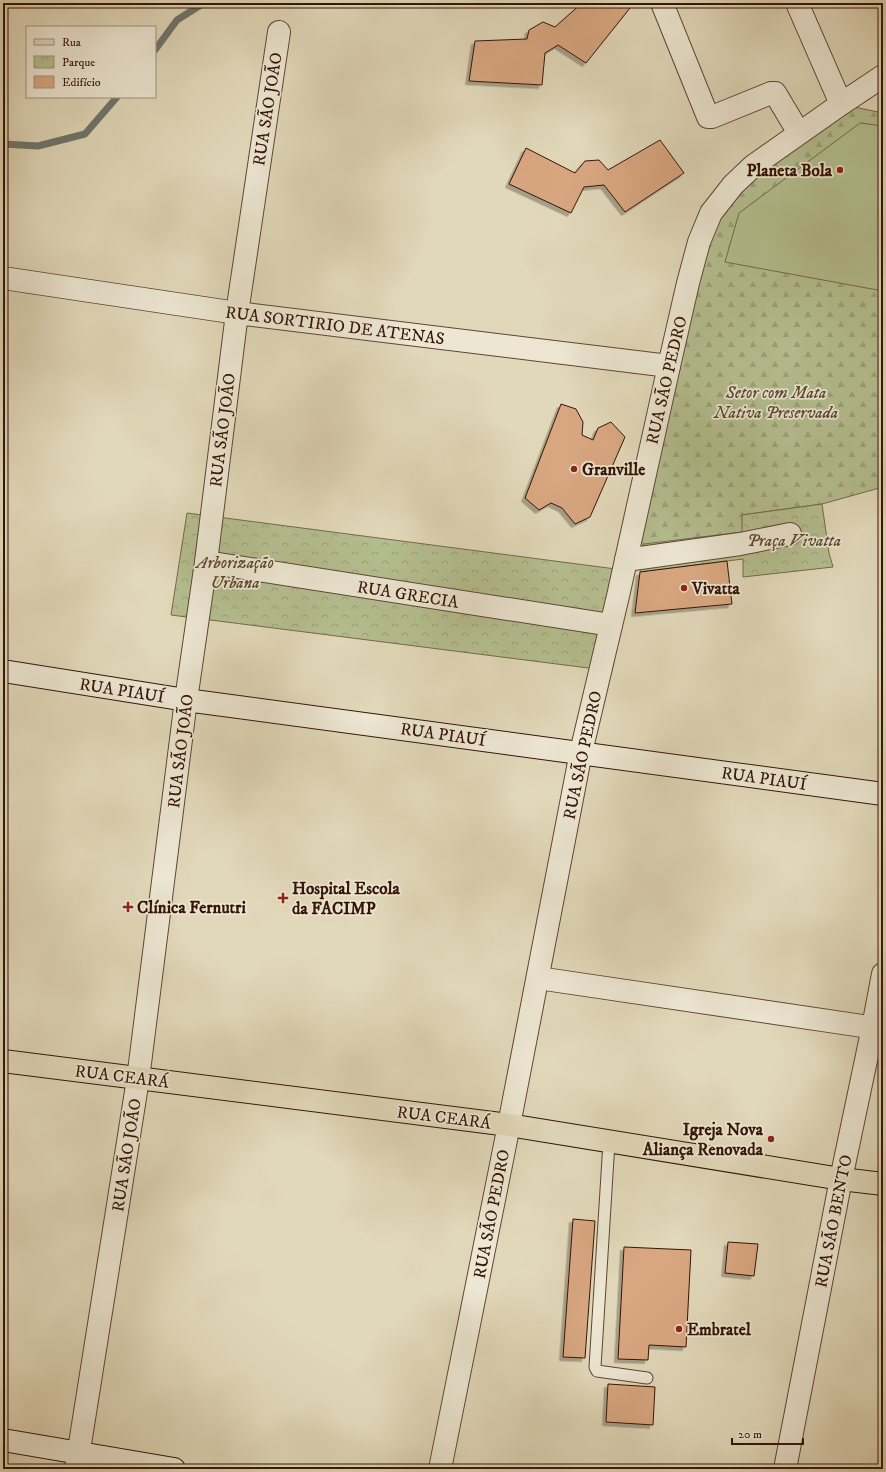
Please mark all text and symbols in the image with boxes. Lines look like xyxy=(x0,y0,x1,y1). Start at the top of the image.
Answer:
legend xyxy=(26,26,156,98)
text: Rua xyxy=(62,35,82,50)
street label: RUA SÃO JOÃO xyxy=(247,51,288,168)
text: Parque xyxy=(62,55,95,70)
text: Edifício xyxy=(62,75,101,90)
place label: Planeta Bola xyxy=(746,160,833,182)
marker: Planeta Bola xyxy=(835,165,845,175)
street label: RUA SORTIRIO DE ATENAS xyxy=(224,302,446,350)
street label: RUA SÃO PEDRO xyxy=(641,314,692,447)
street label: RUA SÃO JOÃO xyxy=(204,372,241,488)
park label: Setor com Mata Nativa Preservada xyxy=(713,382,838,424)
place label: Granville xyxy=(582,459,645,481)
marker: Granville xyxy=(569,464,579,474)
park label: Praça Vivatta xyxy=(747,530,841,552)
park label: Arborização Urbana xyxy=(194,552,274,594)
street label: RUA GRECIA xyxy=(355,576,460,614)
place label: Vivatta xyxy=(691,578,741,600)
marker: Vivatta xyxy=(679,583,689,593)
street label: RUA PIAUÍ xyxy=(78,672,167,709)
street label: RUA SÃO PEDRO xyxy=(558,689,607,822)
street label: RUA SÃO JOÃO xyxy=(162,693,199,809)
street label: RUA PIAUÍ xyxy=(399,717,488,752)
street label: RUA PIAUÍ xyxy=(720,761,809,796)
place label: Hospital Escola da FACIMP xyxy=(292,878,401,920)
marker: Hospital Escola da FACIMP xyxy=(277,892,289,904)
place label: Clínica Fernutri xyxy=(137,897,246,919)
marker: Clínica Fernutri xyxy=(122,901,134,913)
street label: RUA CEARÁ xyxy=(74,1059,170,1094)
street label: RUA SÃO JOÃO xyxy=(106,1097,147,1214)
street label: RUA CEARÁ xyxy=(396,1100,492,1135)
place label: Igreja Nova Aliança Renovada xyxy=(642,1119,764,1161)
marker: Igreja Nova Aliança Renovada xyxy=(766,1134,776,1144)
street label: RUA SÃO PEDRO xyxy=(468,1148,515,1281)
street label: RUA SÃO BENTO xyxy=(809,1153,858,1290)
place label: Embratel xyxy=(687,1319,752,1341)
marker: Embratel xyxy=(674,1324,684,1334)
scale bar xyxy=(732,1420,803,1446)
text: 20 m xyxy=(738,1427,762,1442)

